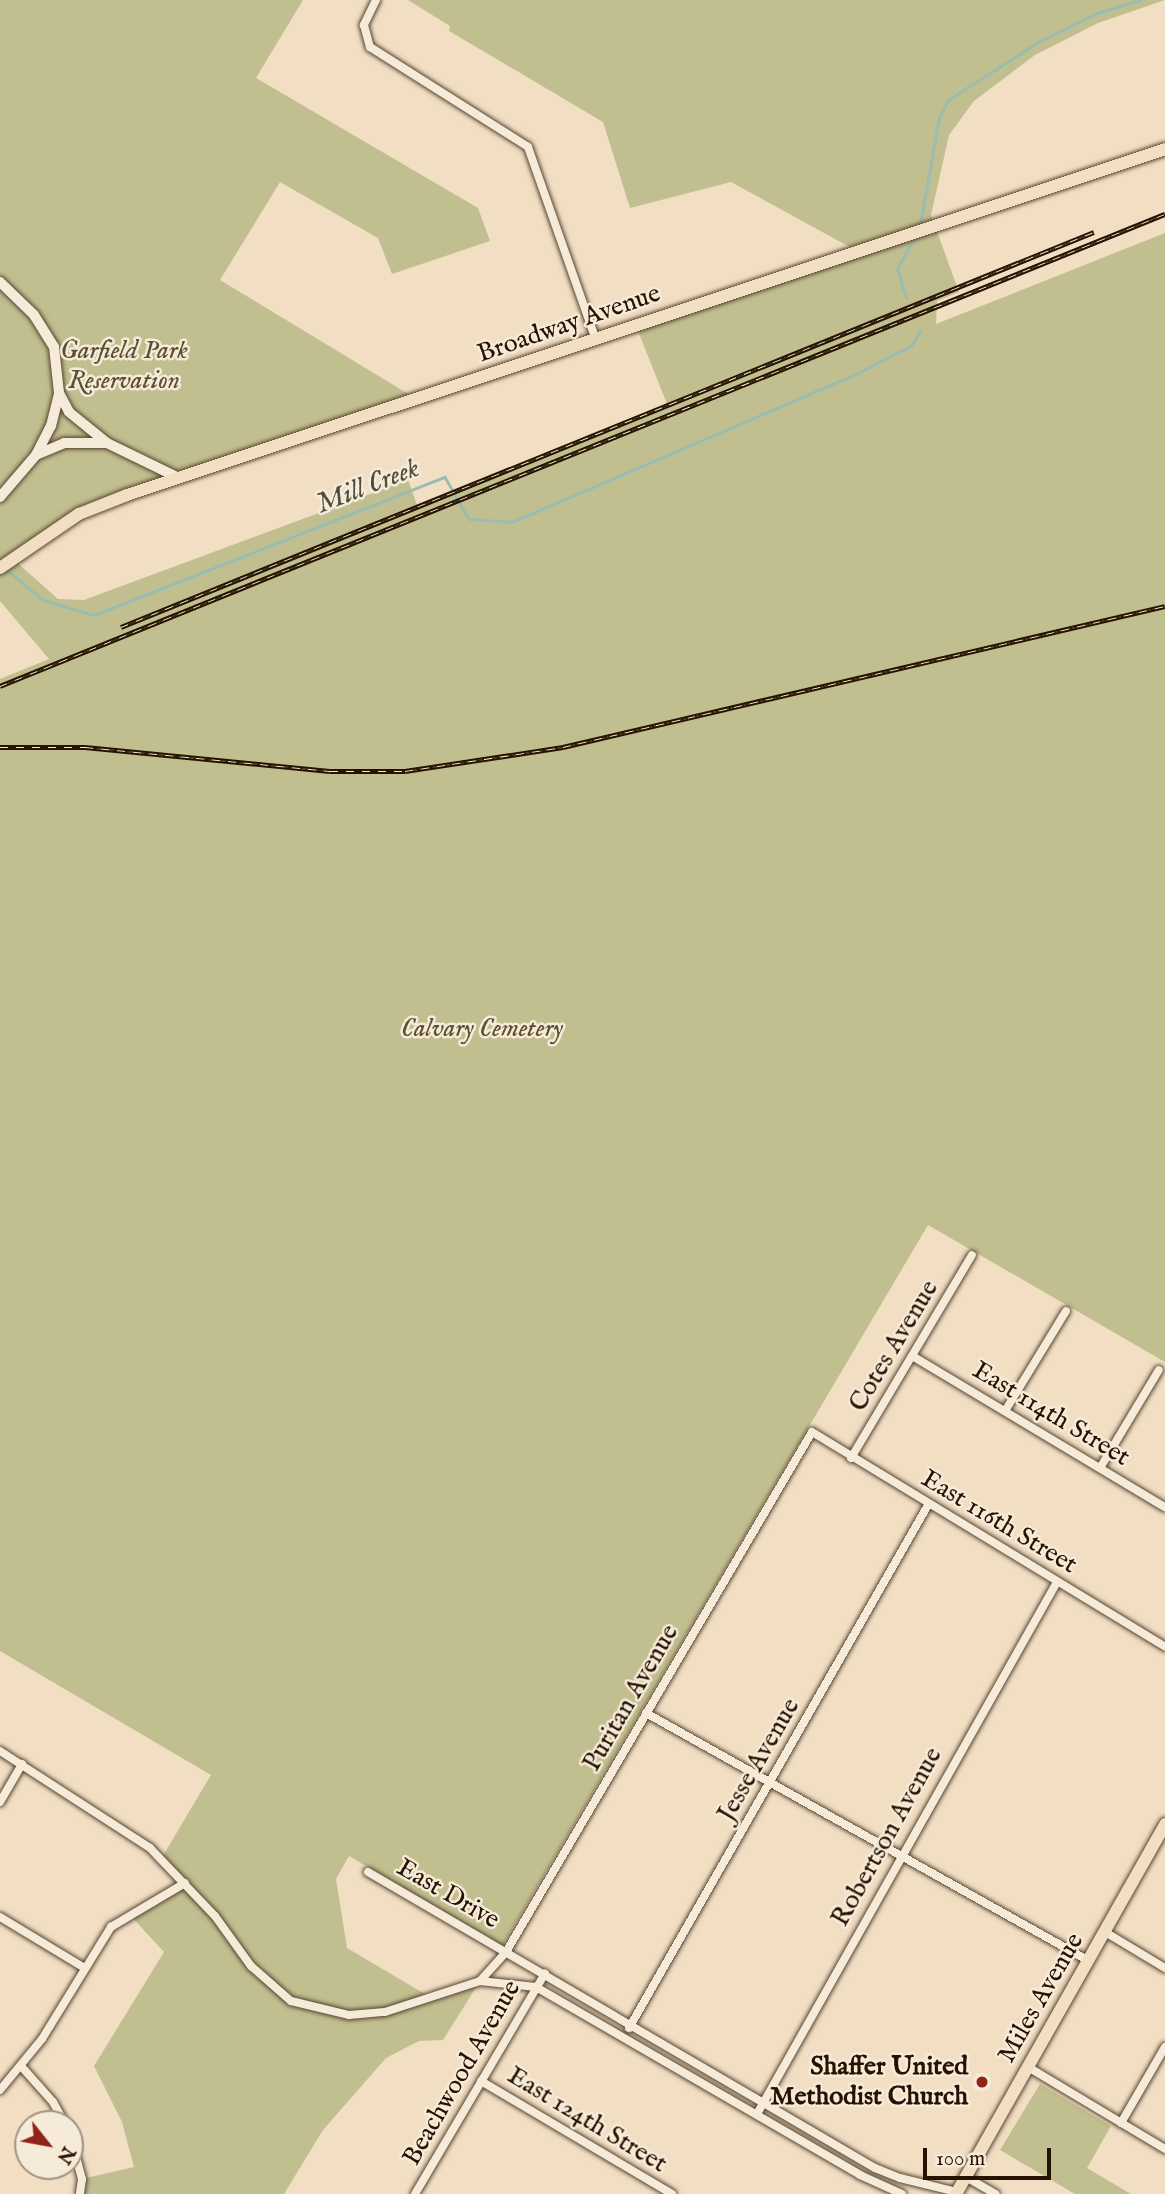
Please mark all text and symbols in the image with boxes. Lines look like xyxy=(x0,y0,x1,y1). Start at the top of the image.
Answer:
street label: Broadway Avenue xyxy=(473,278,665,370)
park label: Garfield Park Reservation xyxy=(60,335,188,396)
water label: Mill Creek xyxy=(312,452,424,522)
park label: Calvary Cemetery xyxy=(401,1013,563,1045)
street label: Cotes Avenue xyxy=(843,1275,945,1417)
street label: East 114th Street xyxy=(967,1355,1135,1473)
street label: East 116th Street xyxy=(915,1463,1083,1581)
street label: Puritan Avenue xyxy=(576,1619,686,1777)
street label: Jesse Avenue xyxy=(711,1693,807,1827)
street label: Robertson Avenue xyxy=(825,1742,949,1932)
street label: East Drive xyxy=(391,1852,505,1936)
street label: Miles Avenue xyxy=(991,1928,1091,2068)
street label: Beachwood Avenue xyxy=(396,1975,528,2171)
place label: Shaffer United Methodist Church xyxy=(770,2051,968,2112)
street label: East 124th Street xyxy=(502,2060,672,2180)
marker: Shaffer United Methodist Church xyxy=(974,2074,990,2090)
north arrow xyxy=(14,2110,84,2180)
scale bar xyxy=(927,2134,1055,2178)
text: N xyxy=(51,2142,80,2168)
text: 100 m xyxy=(936,2146,985,2173)

